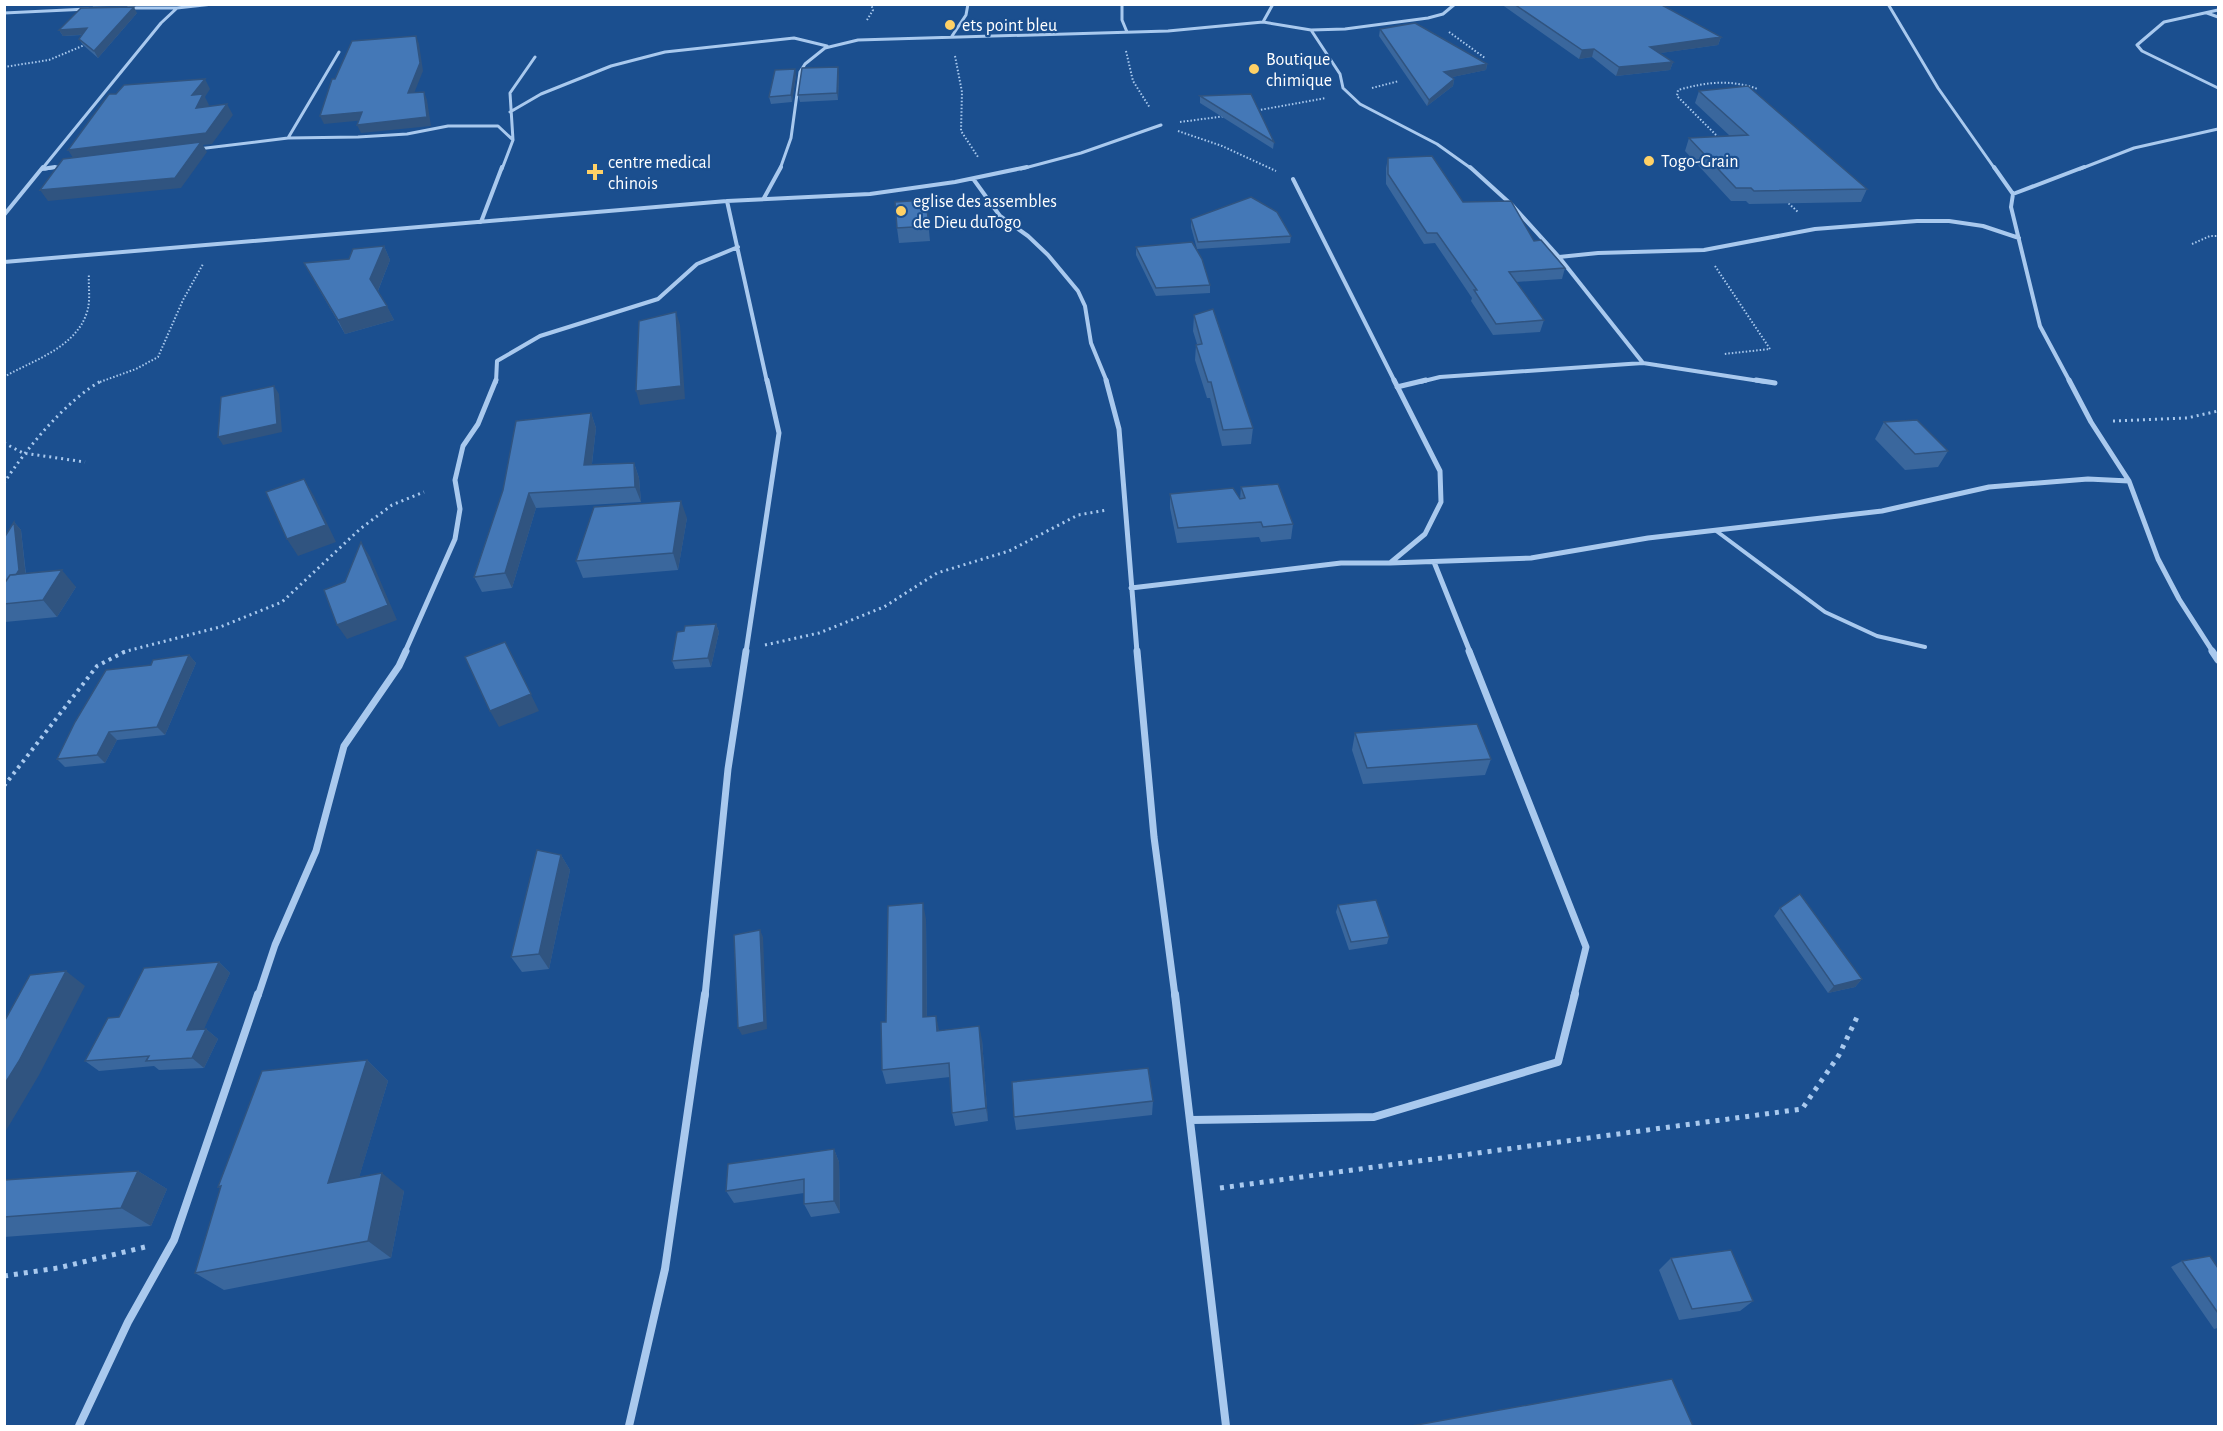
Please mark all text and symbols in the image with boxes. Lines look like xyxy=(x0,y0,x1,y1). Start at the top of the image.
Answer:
place label: ets point bleu xyxy=(962,17,1057,35)
marker: ets point bleu xyxy=(943,18,957,32)
place label: Boutique chimique xyxy=(1266,51,1332,90)
marker: Boutique chimique xyxy=(1247,62,1261,76)
place label: Togo-Grain xyxy=(1661,153,1739,171)
place label: centre medical chinois xyxy=(608,154,711,193)
marker: Togo-Grain xyxy=(1642,154,1656,168)
marker: centre medical chinois xyxy=(586,163,604,181)
place label: eglise des assembles de Dieu duTogo xyxy=(913,193,1057,232)
marker: eglise des assembles de Dieu duTogo xyxy=(894,204,908,218)

